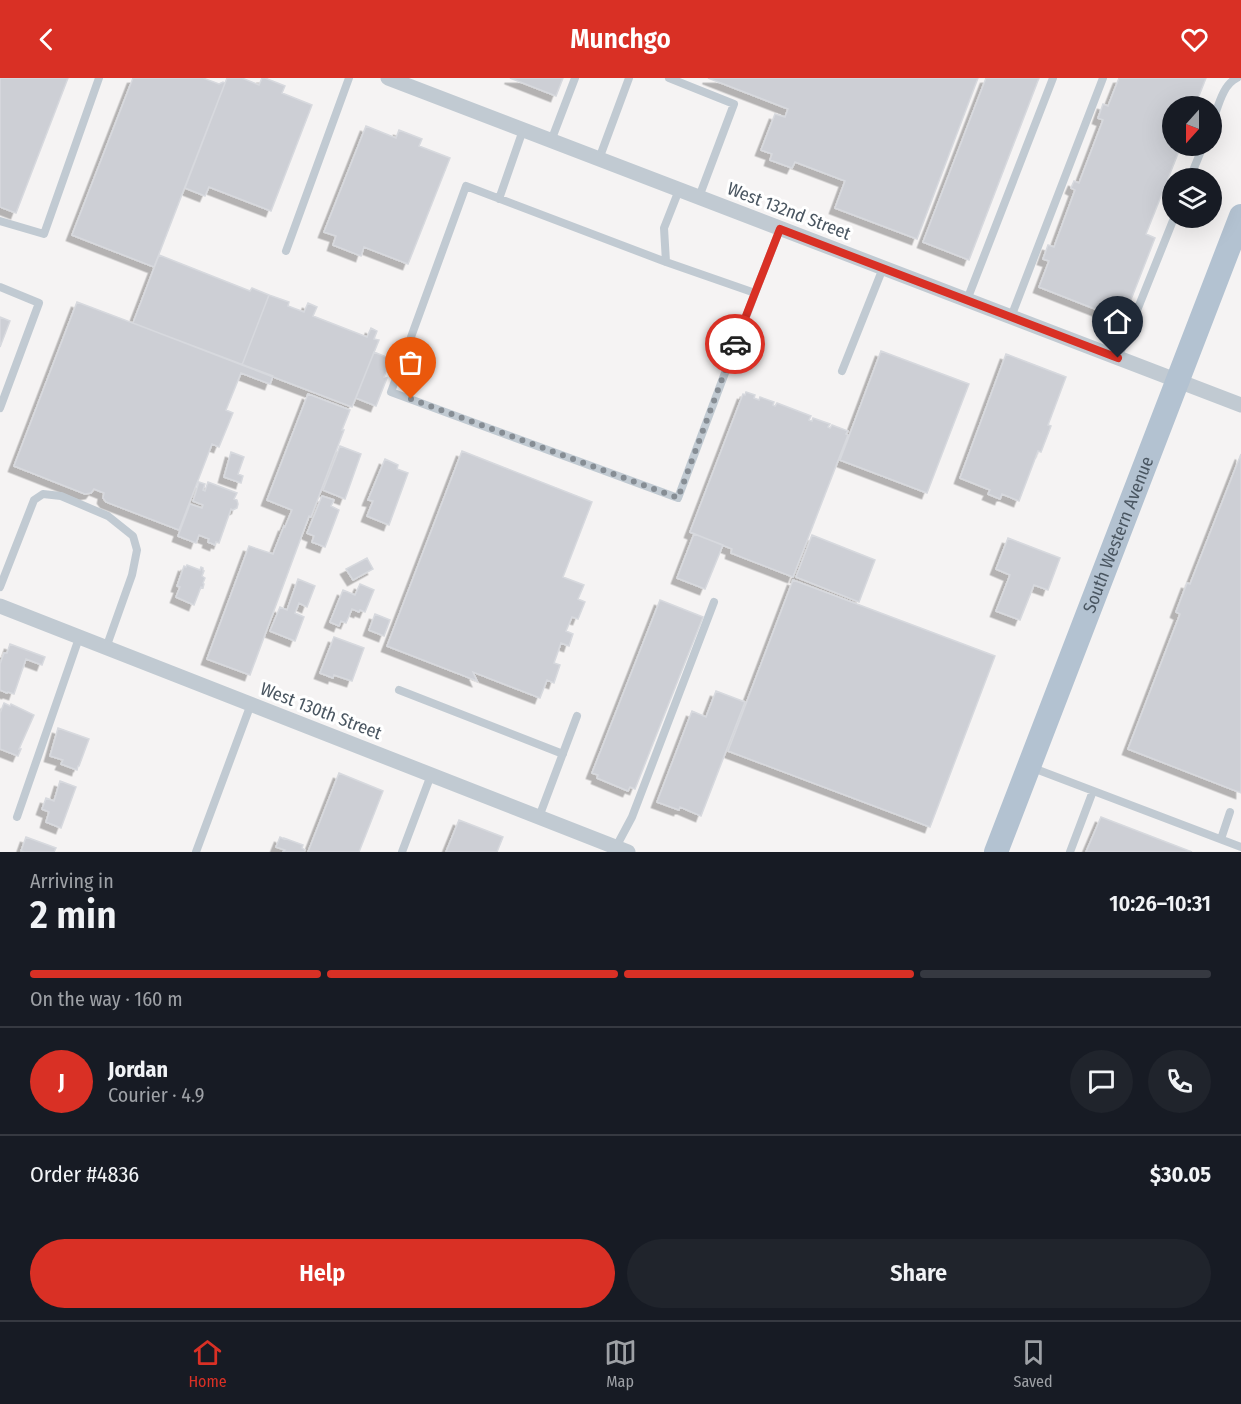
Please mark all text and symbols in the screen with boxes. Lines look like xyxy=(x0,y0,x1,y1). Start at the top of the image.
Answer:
icon: back xyxy=(30,23,63,56)
text: Munchgo xyxy=(570,23,671,55)
icon: heart xyxy=(1178,23,1211,56)
north arrow xyxy=(1162,96,1222,156)
map controls xyxy=(1162,96,1222,228)
button: layers xyxy=(1162,168,1222,228)
street label: West 132nd Street xyxy=(724,177,854,245)
pin xyxy=(1092,296,1143,358)
icon: home xyxy=(1101,305,1134,338)
courier xyxy=(705,314,765,374)
icon: car xyxy=(719,328,752,361)
pin xyxy=(385,337,436,399)
icon: bag xyxy=(394,346,427,379)
street label: South Western Avenue xyxy=(1078,453,1158,616)
street label: West 130th Street xyxy=(257,678,385,744)
text: Arriving in xyxy=(30,869,114,893)
text: 10:26–10:31 xyxy=(1109,890,1211,917)
text: 2 min xyxy=(30,892,117,938)
text: On the way · 160 m xyxy=(30,987,183,1011)
button: chat xyxy=(1070,1050,1133,1113)
button: phone xyxy=(1148,1050,1211,1113)
text: Jordan xyxy=(108,1056,168,1083)
text: J xyxy=(58,1068,65,1095)
text: Courier · 4.9 xyxy=(108,1083,204,1107)
text: Order #4836 xyxy=(30,1161,139,1188)
text: $30.05 xyxy=(1150,1161,1211,1188)
button: Help xyxy=(30,1239,615,1308)
button: Share xyxy=(627,1239,1211,1308)
tab: Home xyxy=(188,1336,227,1391)
tab: Map xyxy=(604,1336,637,1391)
tab: Saved xyxy=(1013,1336,1053,1391)

